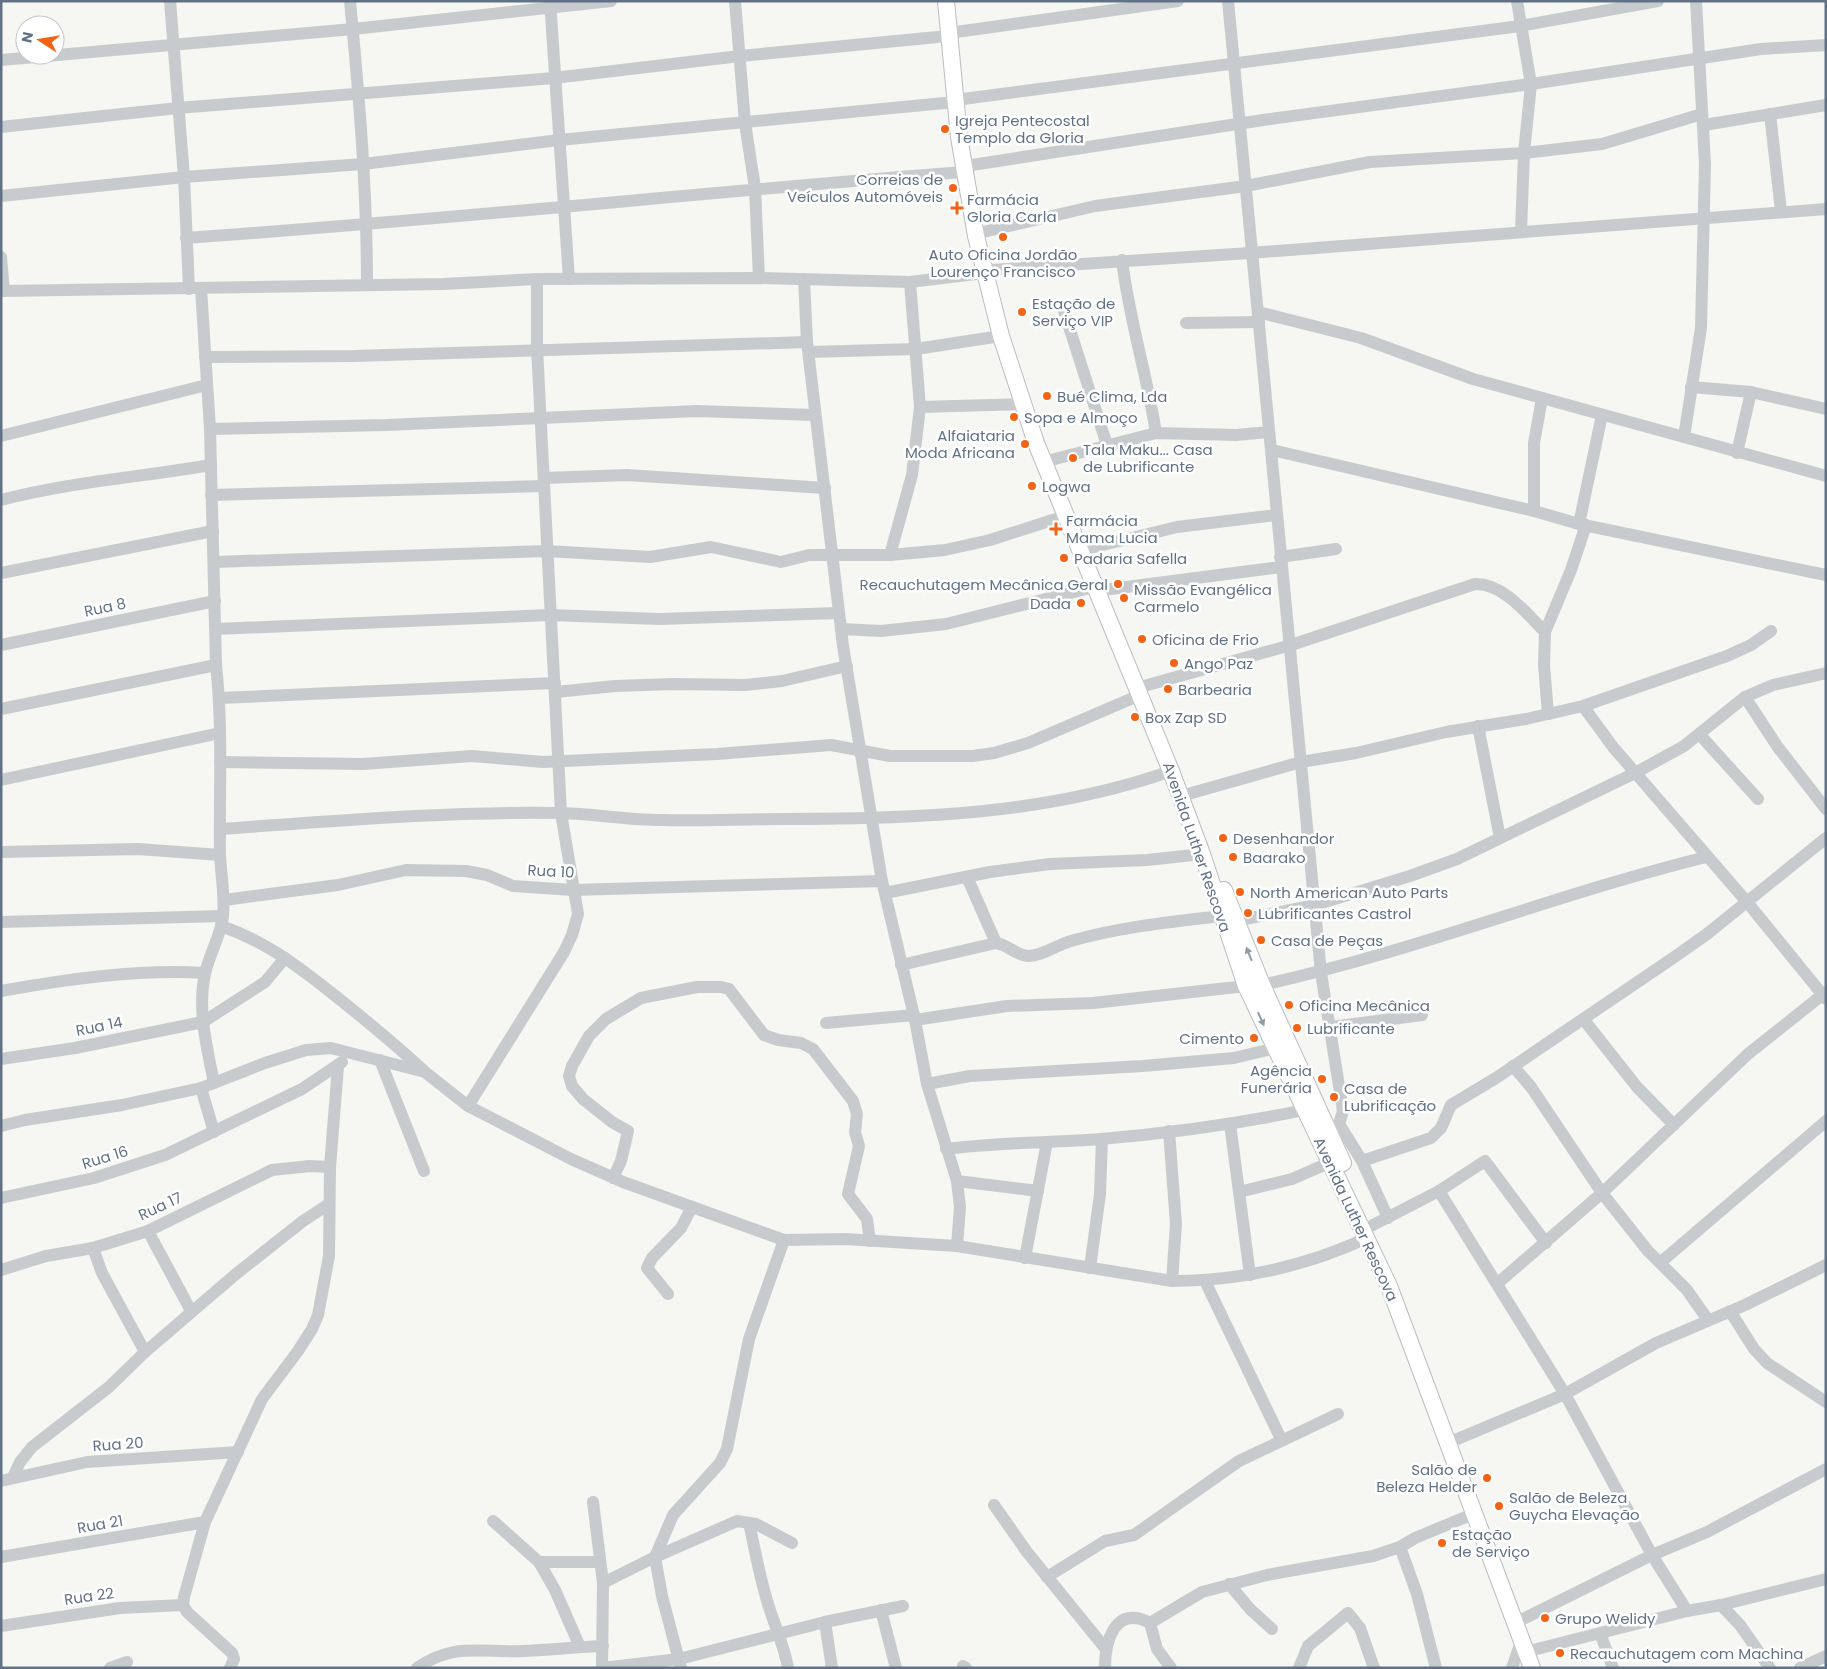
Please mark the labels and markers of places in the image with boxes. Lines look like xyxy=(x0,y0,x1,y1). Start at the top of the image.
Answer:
place label: Igreja Pentecostal Templo da Gloria xyxy=(955,110,1090,148)
marker: Igreja Pentecostal Templo da Gloria xyxy=(939,123,951,135)
place label: Correias de Veículos Automóveis xyxy=(787,169,943,207)
marker: Correias de Veículos Automóveis xyxy=(947,182,959,194)
place label: Farmácia Gloria Carla xyxy=(967,189,1057,227)
marker: Farmácia Gloria Carla xyxy=(951,202,963,214)
marker: Auto Oficina Jordão Lourenço Francisco xyxy=(997,231,1009,243)
place label: Auto Oficina Jordão Lourenço Francisco xyxy=(929,244,1077,282)
place label: Estação de Serviço VIP xyxy=(1032,293,1115,331)
marker: Estação de Serviço VIP xyxy=(1016,306,1028,318)
place label: Bué Clima, Lda xyxy=(1057,386,1167,407)
marker: Bué Clima, Lda xyxy=(1041,390,1053,402)
place label: Sopa e Almoço xyxy=(1024,407,1138,428)
marker: Sopa e Almoço xyxy=(1008,411,1020,423)
place label: Alfaiataria Moda Africana xyxy=(905,425,1015,463)
marker: Alfaiataria Moda Africana xyxy=(1019,438,1031,450)
place label: Tala Maku... Casa de Lubrificante xyxy=(1083,439,1213,477)
marker: Tala Maku... Casa de Lubrificante xyxy=(1067,452,1079,464)
place label: Logwa xyxy=(1042,476,1091,497)
marker: Logwa xyxy=(1026,480,1038,492)
place label: Farmácia Mama Lucia xyxy=(1066,510,1158,548)
marker: Farmácia Mama Lucia xyxy=(1050,523,1062,535)
place label: Padaria Safella xyxy=(1074,548,1187,569)
marker: Padaria Safella xyxy=(1058,552,1070,564)
place label: Recauchutagem Mecânica Geral xyxy=(860,574,1108,595)
marker: Recauchutagem Mecânica Geral xyxy=(1112,578,1124,590)
place label: Missão Evangélica Carmelo xyxy=(1134,579,1272,617)
marker: Missão Evangélica Carmelo xyxy=(1118,592,1130,604)
place label: Dada xyxy=(1030,593,1071,614)
marker: Dada xyxy=(1075,597,1087,609)
place label: Oficina de Frio xyxy=(1152,629,1259,650)
marker: Oficina de Frio xyxy=(1136,633,1148,645)
place label: Ango Paz xyxy=(1184,653,1253,674)
marker: Ango Paz xyxy=(1168,657,1180,669)
place label: Barbearia xyxy=(1178,679,1252,700)
marker: Barbearia xyxy=(1162,683,1174,695)
place label: Box Zap SD xyxy=(1145,707,1227,728)
marker: Box Zap SD xyxy=(1129,711,1141,723)
place label: Desenhandor xyxy=(1233,828,1335,849)
marker: Desenhandor xyxy=(1217,832,1229,844)
place label: Baarako xyxy=(1243,847,1306,868)
marker: Baarako xyxy=(1227,851,1239,863)
place label: North American Auto Parts xyxy=(1250,882,1448,903)
marker: North American Auto Parts xyxy=(1234,886,1246,898)
place label: Lubrificantes Castrol xyxy=(1258,903,1411,924)
marker: Lubrificantes Castrol xyxy=(1242,907,1254,919)
place label: Casa de Peças xyxy=(1271,930,1383,951)
marker: Casa de Peças xyxy=(1255,934,1267,946)
place label: Oficina Mecânica xyxy=(1299,995,1430,1016)
marker: Oficina Mecânica xyxy=(1283,999,1295,1011)
place label: Lubrificante xyxy=(1307,1018,1395,1039)
marker: Lubrificante xyxy=(1291,1022,1303,1034)
place label: Cimento xyxy=(1179,1028,1244,1049)
marker: Cimento xyxy=(1248,1032,1260,1044)
place label: Agência Funerária xyxy=(1241,1060,1312,1098)
marker: Agência Funerária xyxy=(1316,1073,1328,1085)
place label: Casa de Lubrificação xyxy=(1344,1078,1436,1116)
marker: Casa de Lubrificação xyxy=(1328,1091,1340,1103)
place label: Salão de Beleza Helder xyxy=(1376,1459,1477,1497)
marker: Salão de Beleza Helder xyxy=(1481,1472,1493,1484)
place label: Salão de Beleza Guycha Elevação xyxy=(1509,1487,1640,1525)
marker: Salão de Beleza Guycha Elevação xyxy=(1493,1500,1505,1512)
place label: Estação de Serviço xyxy=(1452,1524,1530,1562)
marker: Estação de Serviço xyxy=(1436,1537,1448,1549)
place label: Grupo Welidy xyxy=(1555,1608,1656,1629)
marker: Grupo Welidy xyxy=(1539,1612,1551,1624)
place label: Recauchutagem com Machina xyxy=(1570,1643,1803,1664)
marker: Recauchutagem com Machina xyxy=(1554,1647,1566,1659)

